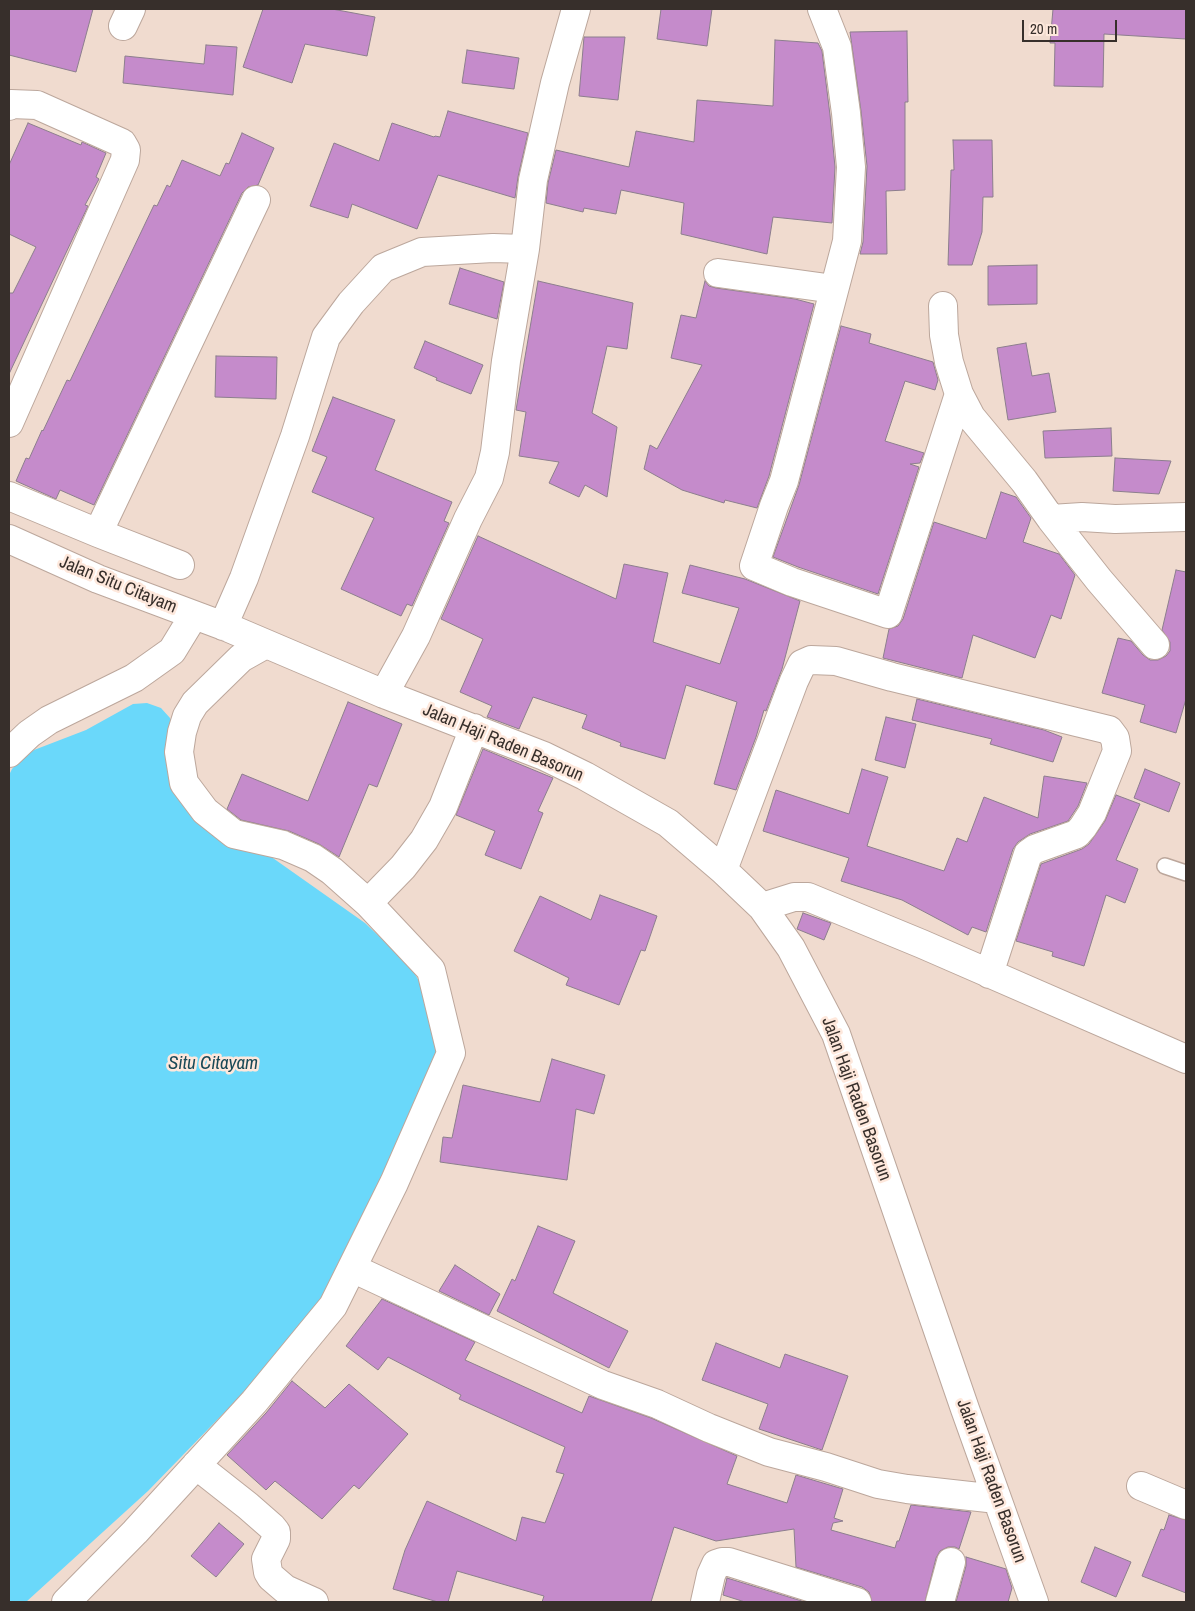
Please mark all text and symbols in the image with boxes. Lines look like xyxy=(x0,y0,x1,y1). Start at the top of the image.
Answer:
scale bar xyxy=(1025,10,1120,42)
text: 20 m xyxy=(1030,18,1057,39)
street label: Jalan Situ Citayam xyxy=(56,552,180,618)
street label: Jalan Haji Raden Basorun xyxy=(419,699,587,787)
street label: Jalan Haji Raden Basorun xyxy=(816,1014,896,1184)
water label: Situ Citayam xyxy=(168,1053,258,1075)
street label: Jalan Haji Raden Basorun xyxy=(951,1396,1031,1566)

